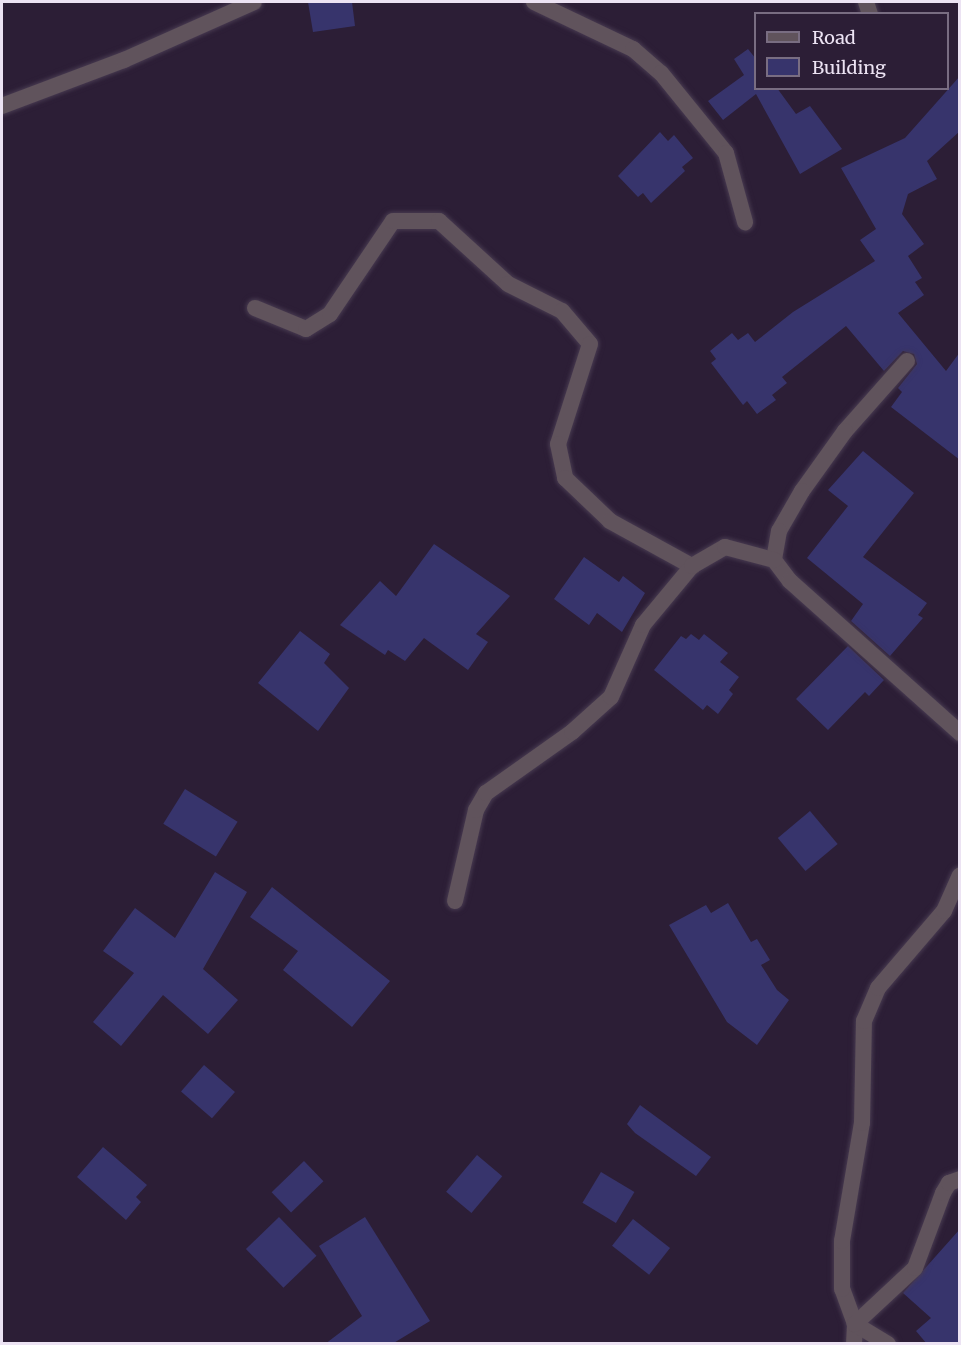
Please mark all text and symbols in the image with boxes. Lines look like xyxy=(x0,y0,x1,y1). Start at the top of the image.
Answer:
legend xyxy=(754,12,949,90)
text: Road xyxy=(812,26,856,49)
text: Building xyxy=(812,56,886,79)

